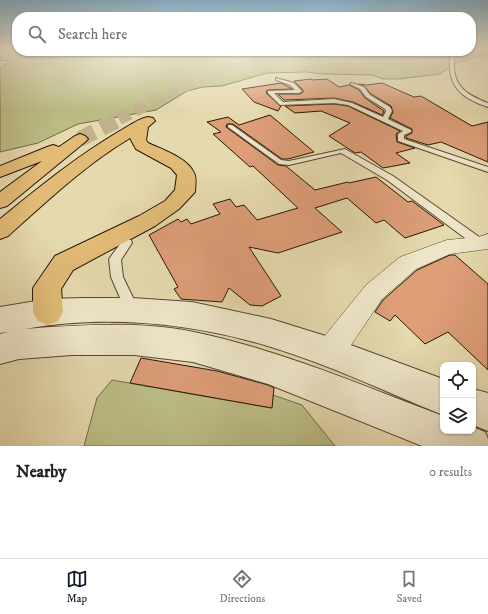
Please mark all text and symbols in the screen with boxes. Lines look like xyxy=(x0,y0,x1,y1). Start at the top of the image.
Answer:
search box xyxy=(12,12,476,56)
icon: search xyxy=(26,23,48,45)
text: Search here xyxy=(58,25,127,44)
map controls xyxy=(440,362,476,434)
button: locate xyxy=(440,362,476,398)
button: layers xyxy=(440,398,476,434)
text: Nearby xyxy=(16,461,66,483)
text: 0 results xyxy=(429,464,472,480)
tab: Map xyxy=(66,568,88,606)
tab: Directions xyxy=(220,568,265,606)
tab: Saved xyxy=(397,568,422,606)

